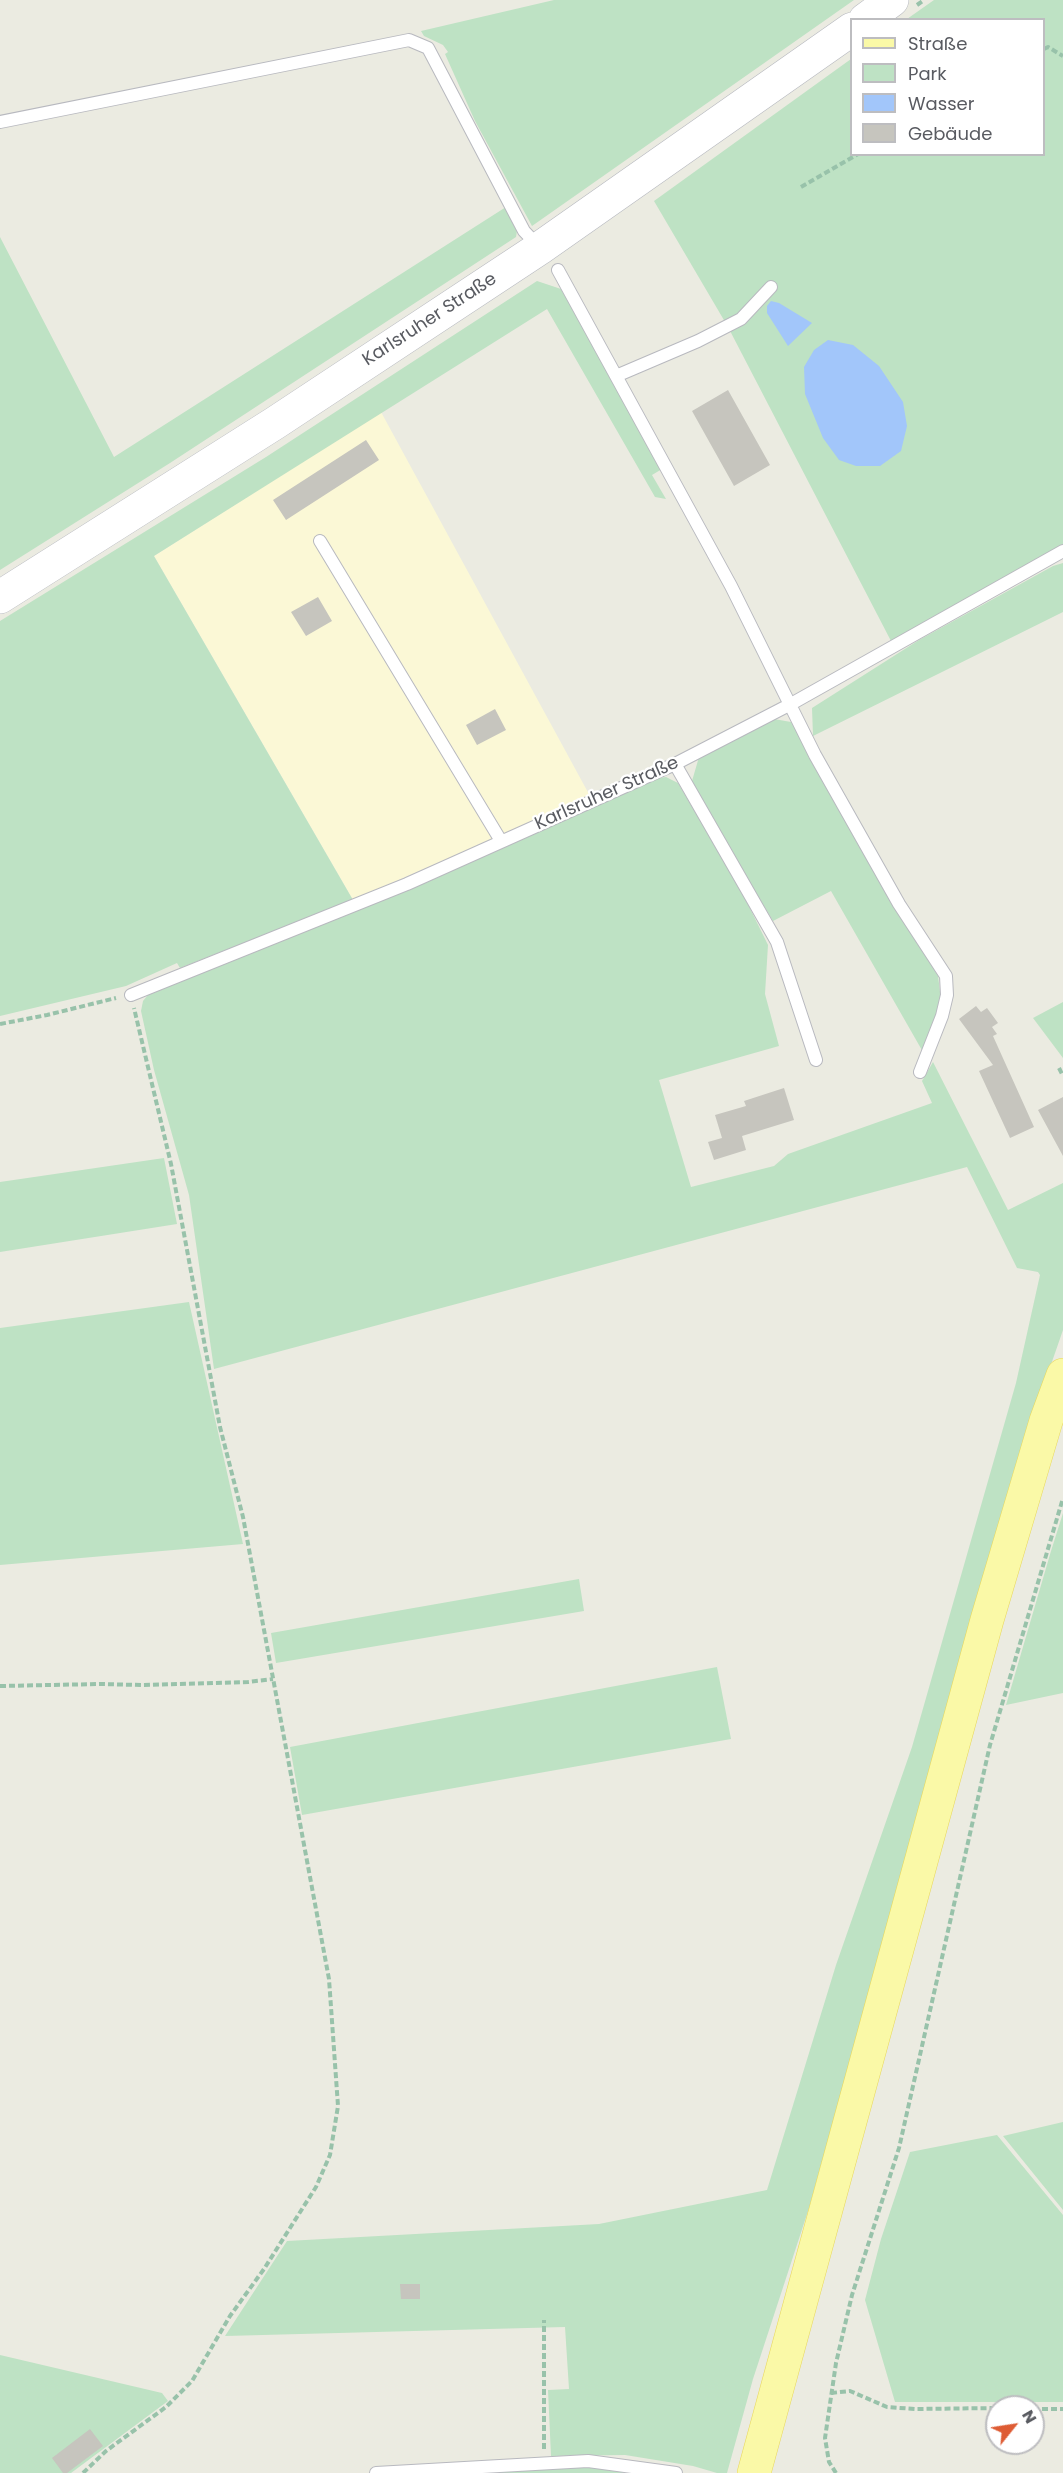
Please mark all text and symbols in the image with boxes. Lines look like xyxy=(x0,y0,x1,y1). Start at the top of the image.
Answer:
legend xyxy=(850,18,1045,156)
text: Straße xyxy=(908,31,967,56)
text: Park xyxy=(908,61,947,86)
text: Wasser xyxy=(908,91,974,116)
text: Gebäude xyxy=(908,121,992,146)
street label: Karlsruher Straße xyxy=(359,269,501,371)
street label: Karlsruher Straße xyxy=(532,753,682,835)
north arrow xyxy=(985,2395,1045,2455)
text: N xyxy=(1016,2406,1042,2428)

